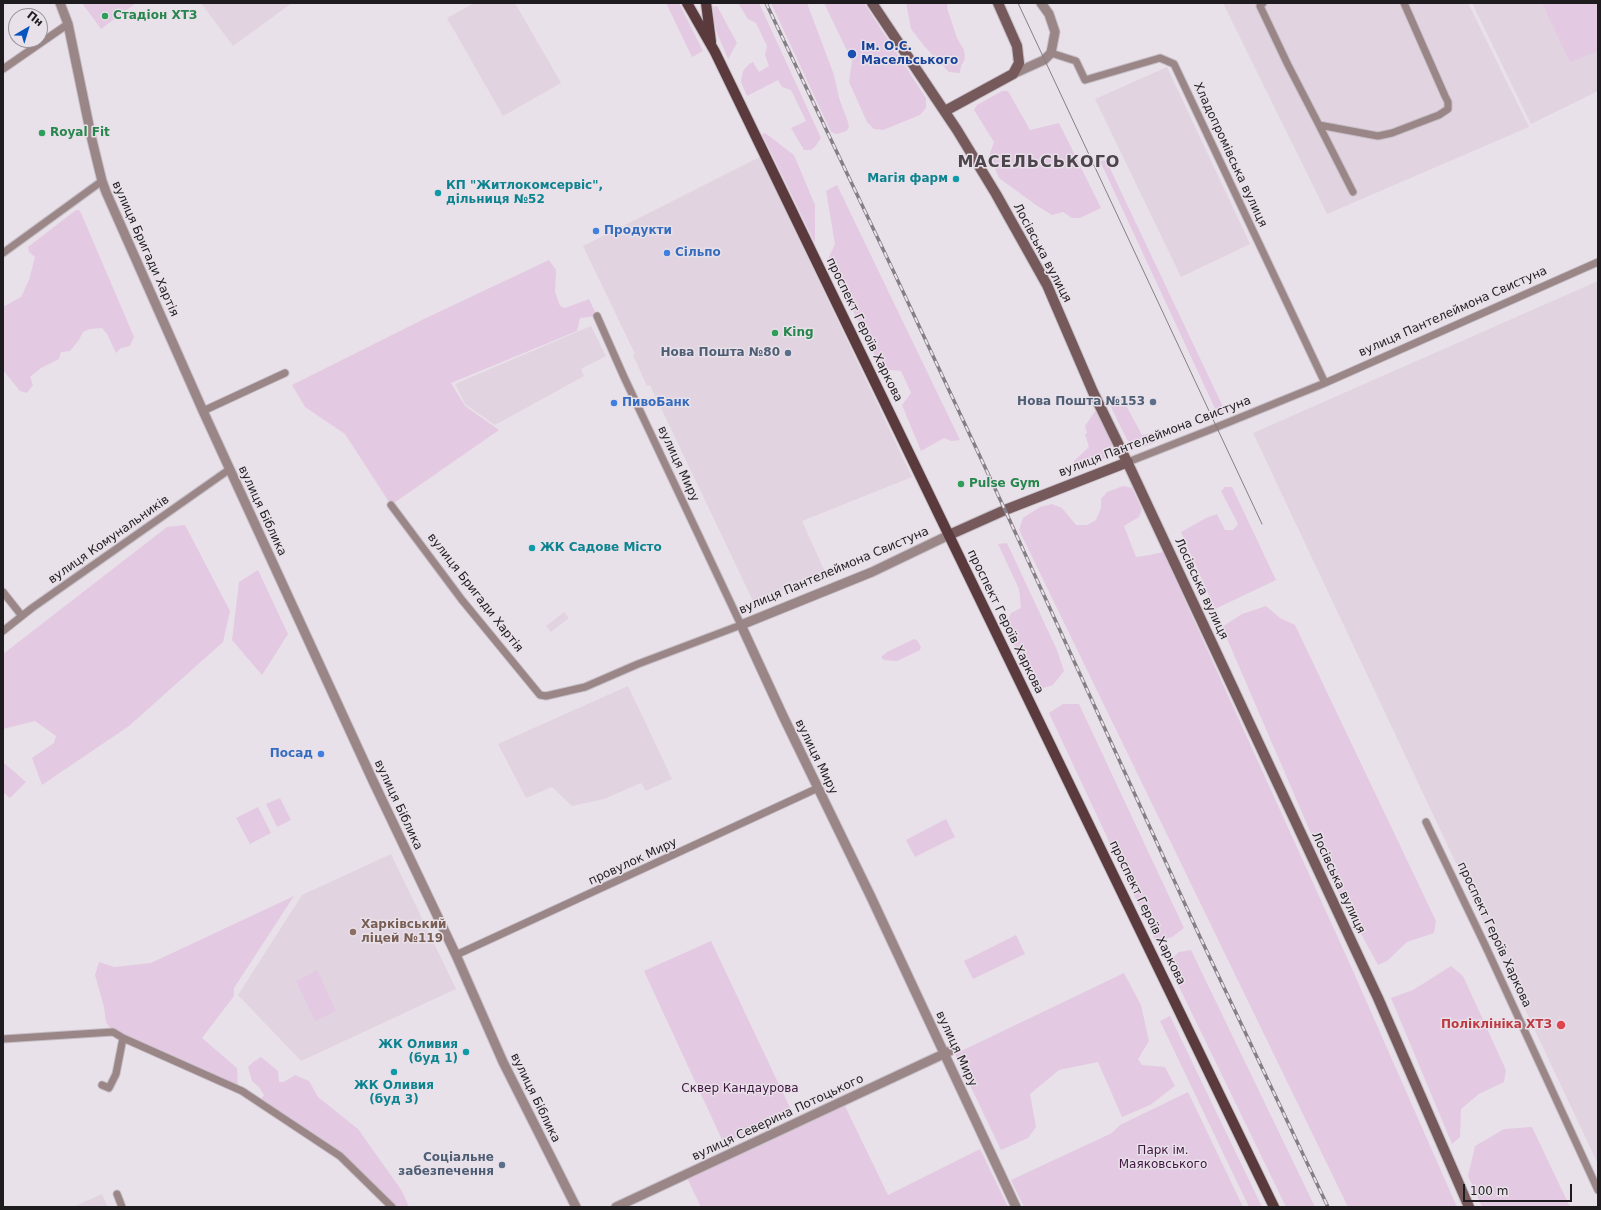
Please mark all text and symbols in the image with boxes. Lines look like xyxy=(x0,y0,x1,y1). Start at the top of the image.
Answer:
north arrow xyxy=(8,8,48,48)
text: Пн xyxy=(24,9,46,29)
place label: Стадіон ХТЗ xyxy=(113,9,197,23)
marker: Стадіон ХТЗ xyxy=(100,11,110,21)
place label: Ім. О.С. Масельського xyxy=(861,40,958,68)
marker: Ім. О.С. Масельського xyxy=(846,48,858,60)
street label: Хладопромівська вулиця xyxy=(1190,80,1270,230)
place label: Royal Fit xyxy=(50,126,110,140)
marker: Royal Fit xyxy=(37,128,47,138)
district label: МАСЕЛЬСЬКОГО xyxy=(958,153,1120,173)
place label: Магія фарм xyxy=(867,172,948,186)
marker: Магія фарм xyxy=(951,174,961,184)
street label: вулиця Бригади Хартія xyxy=(109,179,181,319)
place label: КП "Житлокомсервіс", дільниця №52 xyxy=(446,179,603,207)
marker: КП "Житлокомсервіс", дільниця №52 xyxy=(433,188,443,198)
street label: Лосівська вулиця xyxy=(1010,201,1074,305)
place label: Продукти xyxy=(604,224,672,238)
marker: Продукти xyxy=(591,226,601,236)
place label: Сільпо xyxy=(675,246,721,260)
marker: Сільпо xyxy=(662,248,672,258)
street label: проспект Героїв Харкова xyxy=(823,255,905,405)
street label: вулиця Пантелеймона Свистуна xyxy=(1357,264,1549,360)
place label: King xyxy=(783,326,814,340)
marker: King xyxy=(770,328,780,338)
place label: Нова Пошта №80 xyxy=(660,346,780,360)
marker: Нова Пошта №80 xyxy=(783,348,793,358)
street label: вулиця Пантелеймона Свистуна xyxy=(1057,394,1253,480)
place label: Нова Пошта №153 xyxy=(1017,395,1145,409)
place label: ПивоБанк xyxy=(622,396,690,410)
marker: Нова Пошта №153 xyxy=(1148,397,1158,407)
marker: ПивоБанк xyxy=(609,398,619,408)
street label: вулиця Миру xyxy=(654,424,702,504)
street label: вулиця Біблика xyxy=(235,464,289,558)
place label: Pulse Gym xyxy=(969,477,1040,491)
marker: Pulse Gym xyxy=(956,479,966,489)
street label: вулиця Комунальників xyxy=(46,493,172,587)
street label: вулиця Пантелеймона Свистуна xyxy=(737,524,931,618)
street label: вулиця Бригади Хартія xyxy=(424,531,526,655)
street label: Лосівська вулиця xyxy=(1171,536,1231,642)
place label: ЖК Садове Місто xyxy=(540,541,662,555)
marker: ЖК Садове Місто xyxy=(527,543,537,553)
street label: проспект Героїв Харкова xyxy=(964,547,1046,697)
street label: вулиця Миру xyxy=(792,717,840,797)
place label: Посад xyxy=(270,747,313,761)
marker: Посад xyxy=(316,749,326,759)
street label: вулиця Біблика xyxy=(371,758,425,852)
street label: Лосівська вулиця xyxy=(1308,830,1368,936)
street label: провулок Миру xyxy=(586,835,680,889)
street label: проспект Героїв Харкова xyxy=(1106,838,1188,988)
street label: проспект Героїв Харкова xyxy=(1454,860,1534,1010)
place label: Харківський ліцей №119 xyxy=(361,918,446,946)
marker: Харківський ліцей №119 xyxy=(348,927,358,937)
street label: вулиця Миру xyxy=(932,1009,980,1089)
place label: Поліклініка ХТЗ xyxy=(1441,1018,1552,1032)
marker: Поліклініка ХТЗ xyxy=(1555,1019,1567,1031)
place label: ЖК Оливия (буд 1) xyxy=(378,1038,458,1066)
marker: ЖК Оливия (буд 1) xyxy=(461,1047,471,1057)
street label: вулиця Біблика xyxy=(507,1051,563,1145)
marker: ЖК Оливия (буд 3) xyxy=(389,1067,399,1077)
street label: вулиця Северина Потоцького xyxy=(690,1072,866,1164)
place label: ЖК Оливия (буд 3) xyxy=(354,1079,434,1107)
park label: Сквер Кандаурова xyxy=(681,1082,799,1096)
park label: Парк ім. Маяковського xyxy=(1119,1144,1207,1172)
place label: Соціальне забезпечення xyxy=(398,1151,494,1179)
marker: Соціальне забезпечення xyxy=(497,1160,507,1170)
scale bar xyxy=(1465,1176,1574,1202)
text: 100 m xyxy=(1470,1184,1508,1198)

